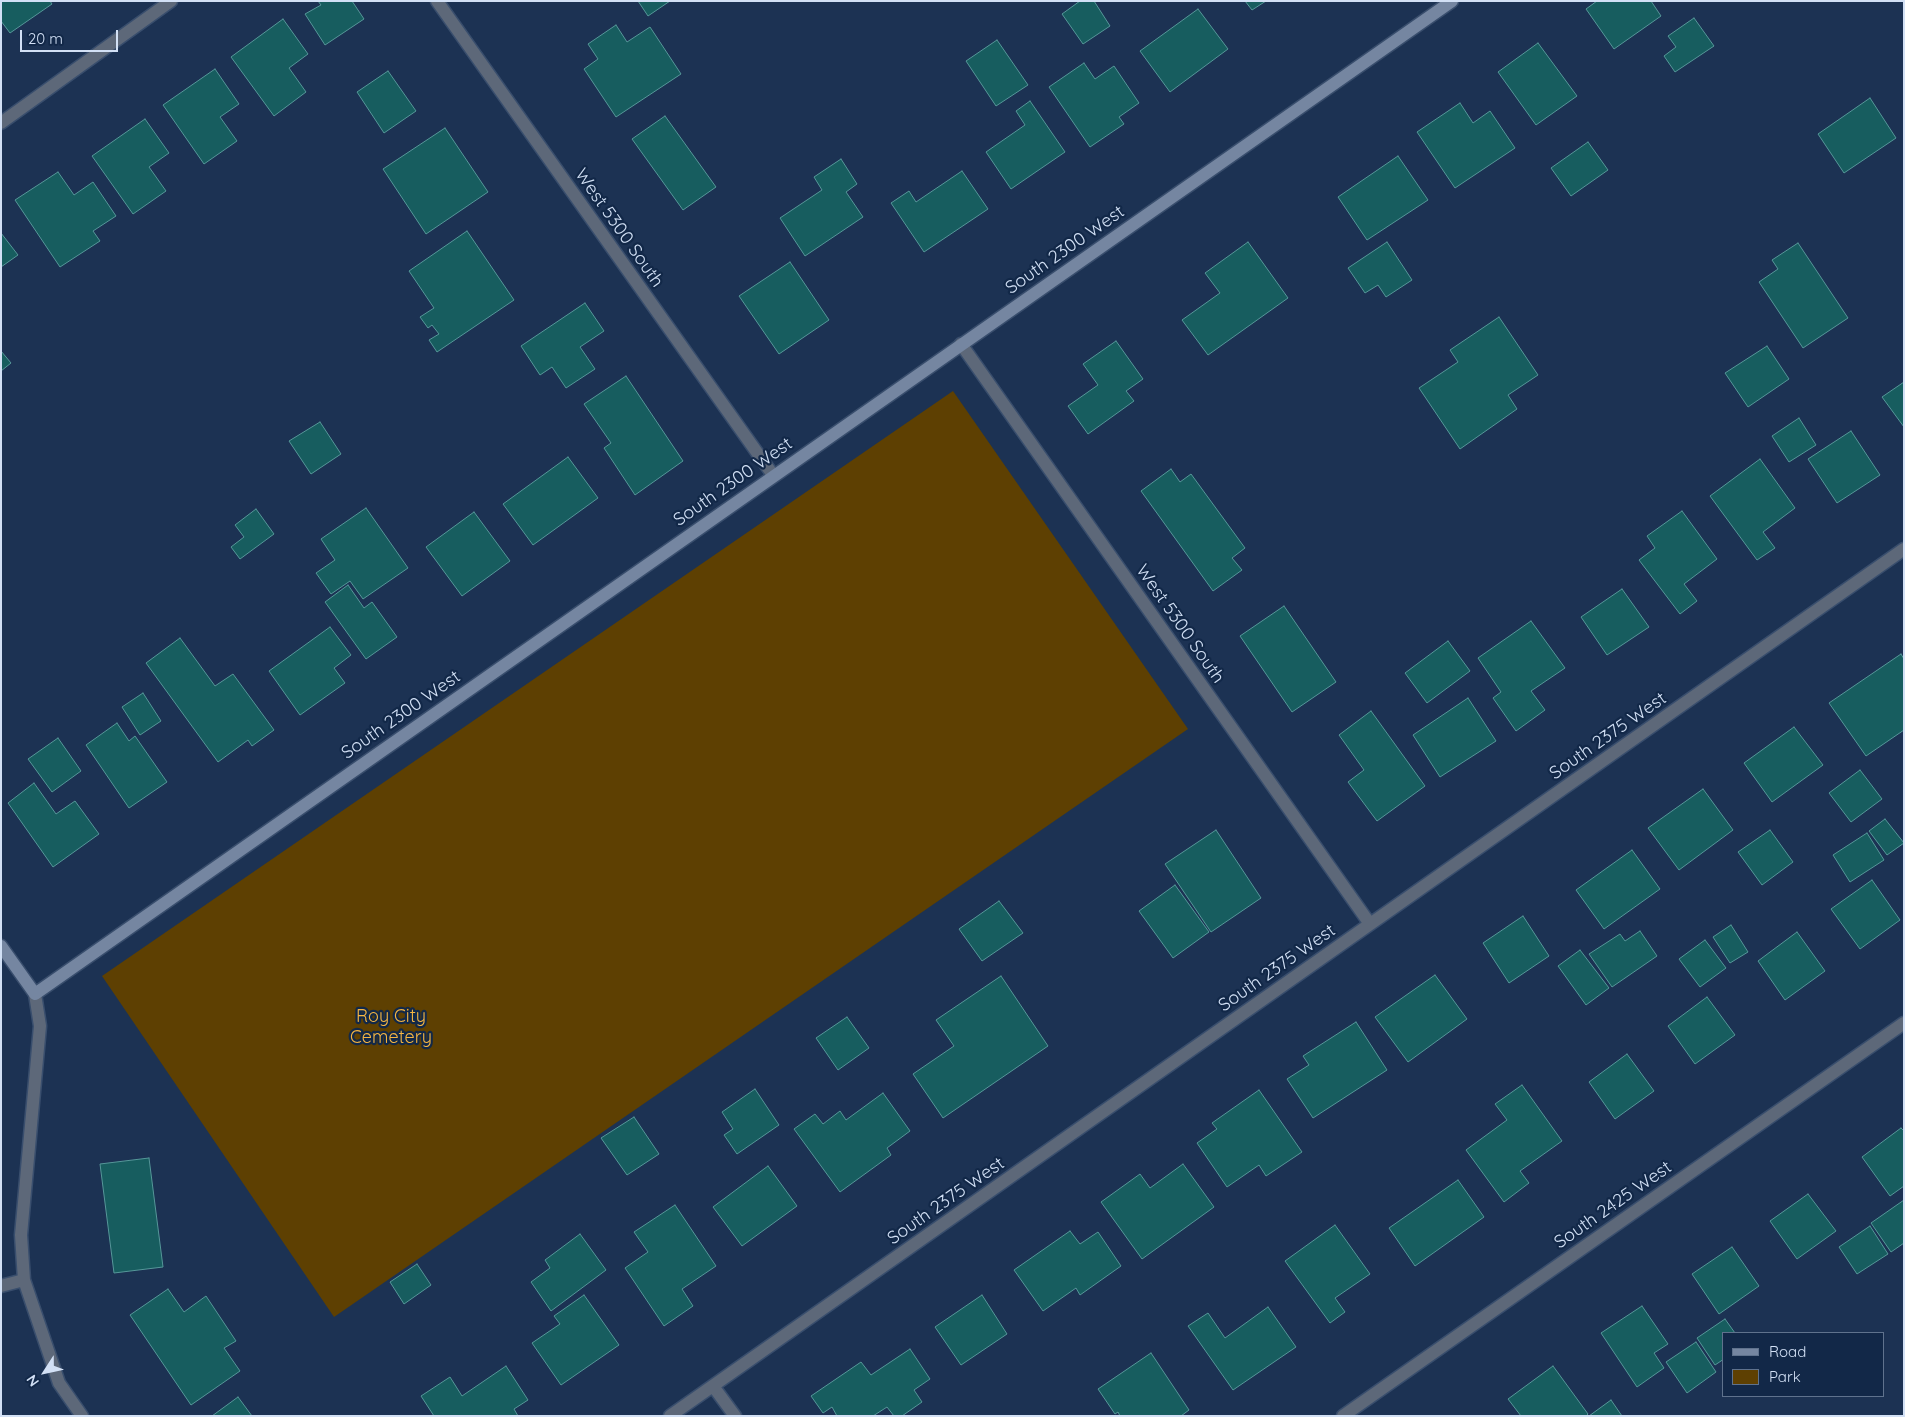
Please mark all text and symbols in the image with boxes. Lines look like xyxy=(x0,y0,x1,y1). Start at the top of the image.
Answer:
scale bar xyxy=(22,20,120,52)
text: 20 m xyxy=(28,29,63,48)
street label: West 5300 South xyxy=(570,165,668,291)
street label: South 2300 West xyxy=(1001,201,1129,299)
street label: South 2300 West xyxy=(669,433,797,531)
street label: West 5300 South xyxy=(1131,561,1229,687)
street label: South 2300 West xyxy=(337,666,465,764)
street label: South 2375 West xyxy=(1545,688,1671,784)
street label: South 2375 West xyxy=(1214,920,1340,1016)
park label: Roy City Cemetery xyxy=(350,1006,432,1048)
street label: South 2375 West xyxy=(883,1153,1009,1249)
street label: South 2425 West xyxy=(1550,1157,1676,1253)
legend xyxy=(1722,1332,1885,1397)
text: Road xyxy=(1769,1342,1806,1361)
north arrow xyxy=(20,1347,70,1397)
text: Park xyxy=(1769,1367,1801,1386)
text: N xyxy=(22,1371,43,1390)

